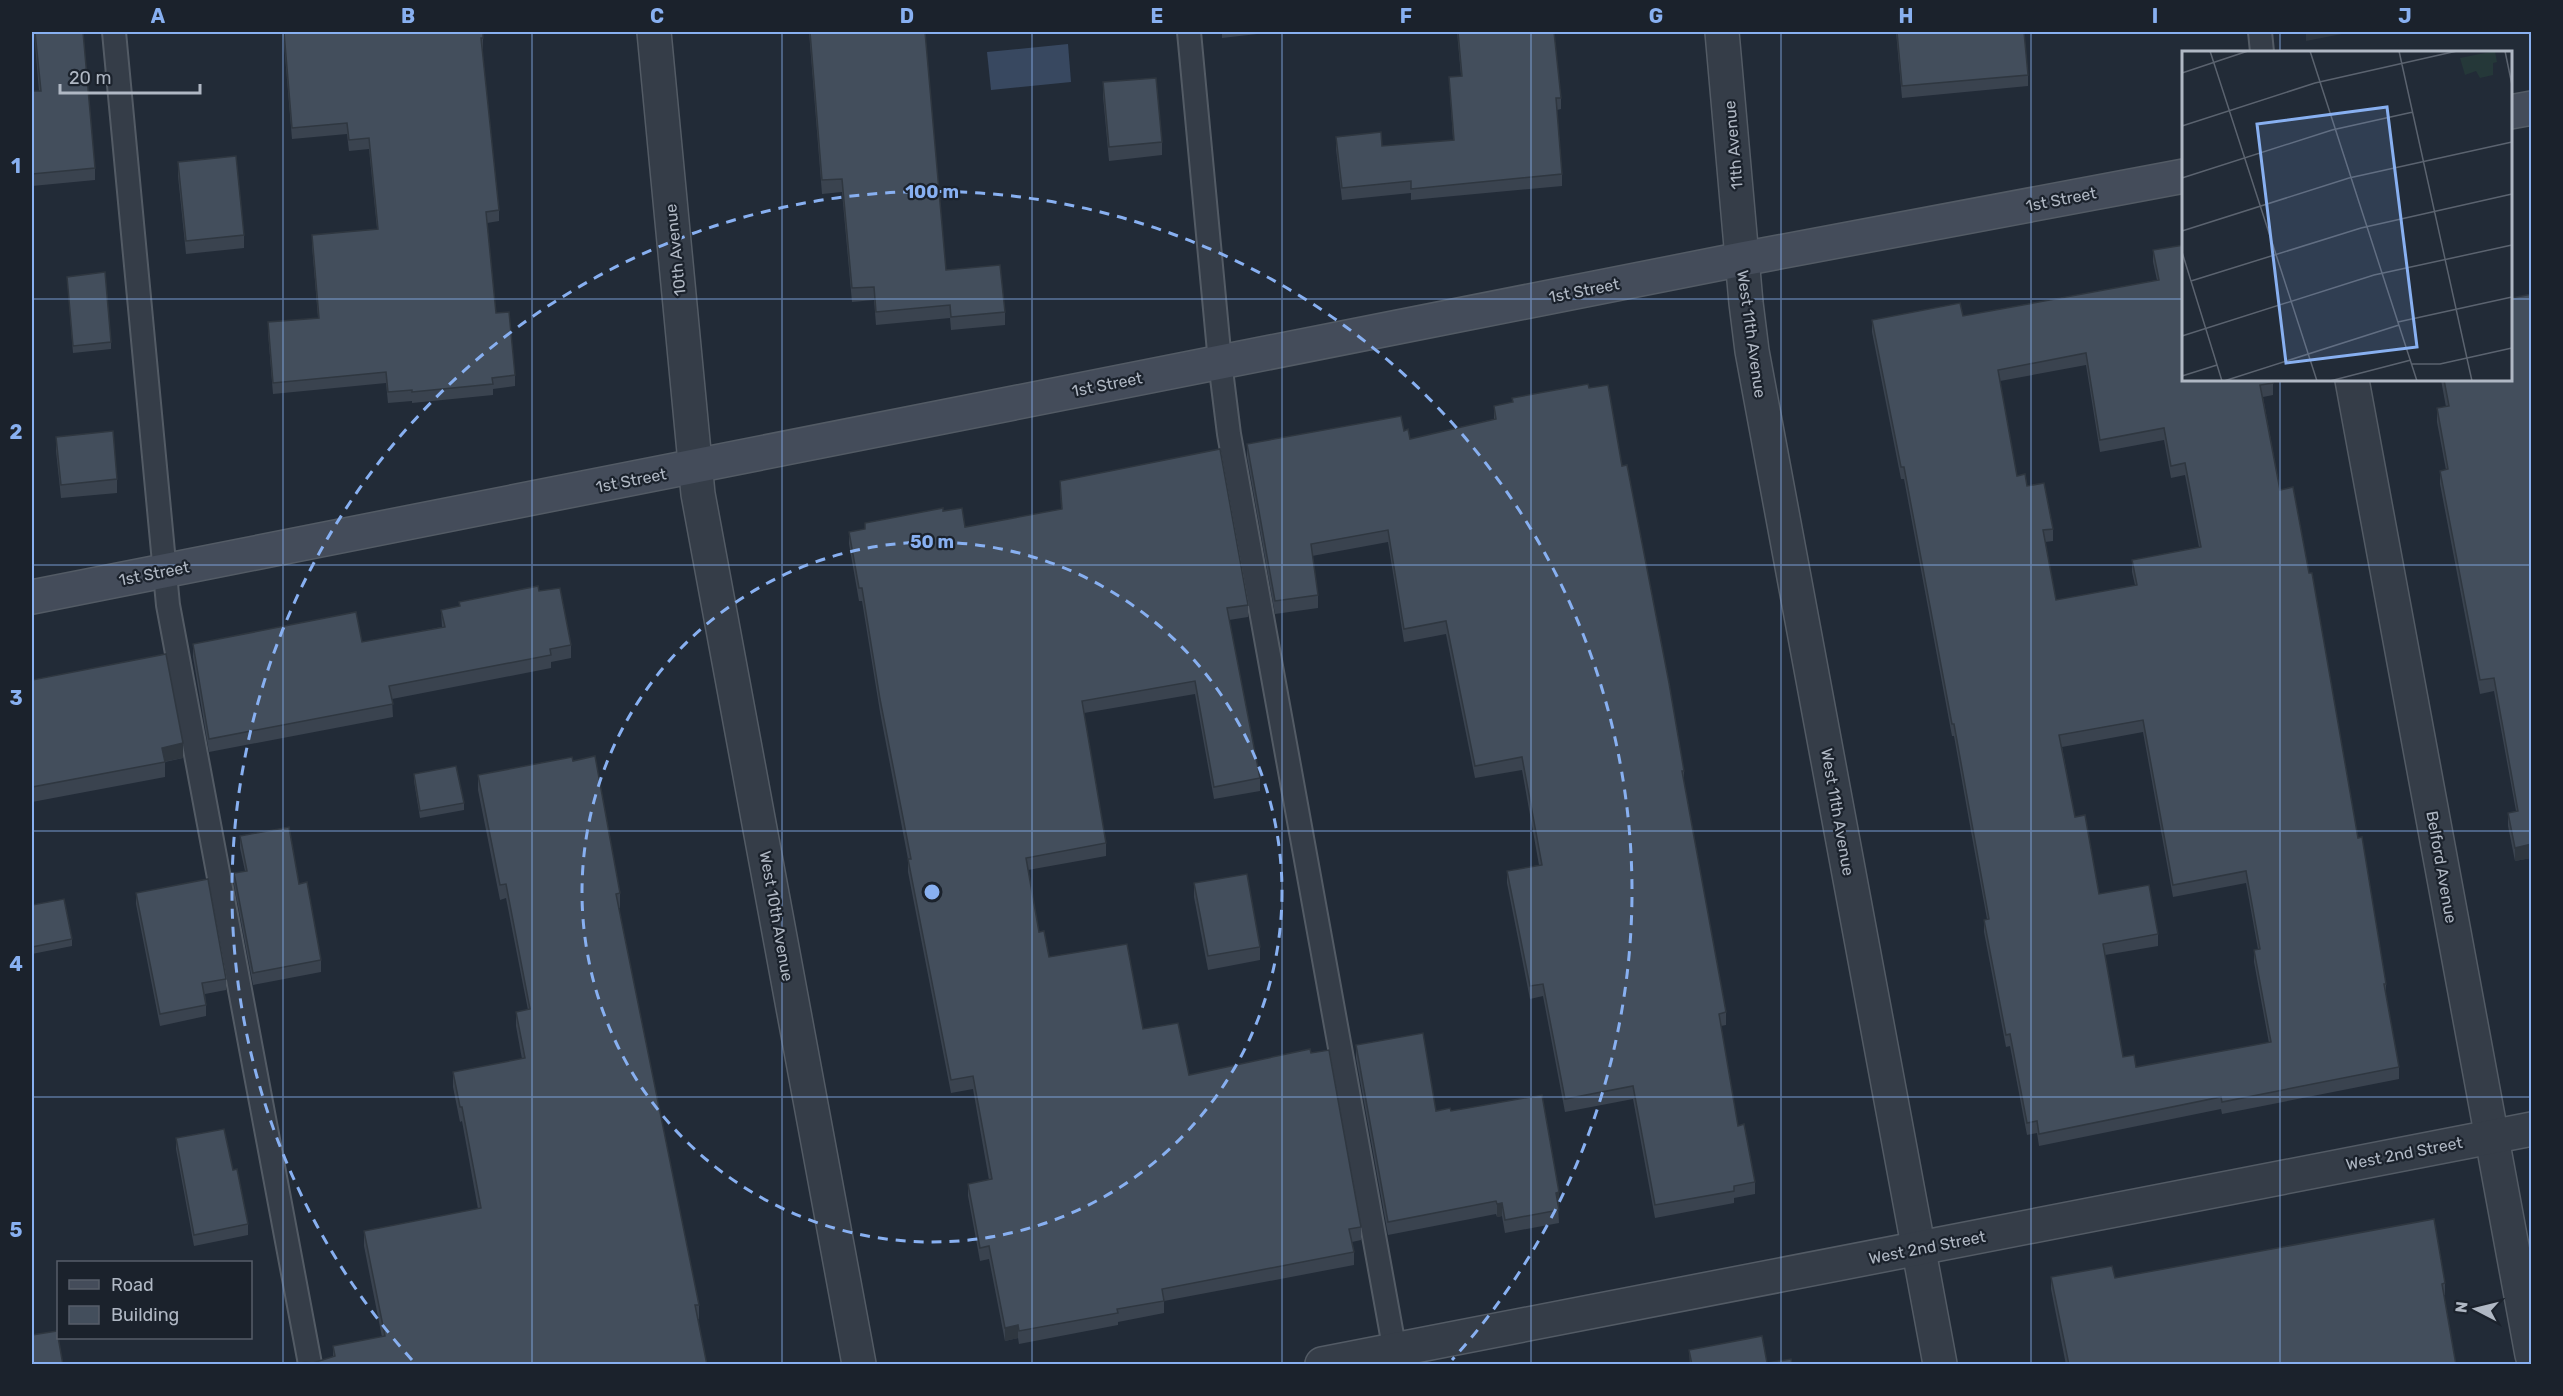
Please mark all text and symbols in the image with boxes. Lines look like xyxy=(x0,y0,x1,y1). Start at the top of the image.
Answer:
text: A xyxy=(151,4,166,28)
text: B xyxy=(401,4,415,28)
text: C xyxy=(650,4,664,28)
text: D xyxy=(900,4,914,28)
text: E xyxy=(1151,4,1163,28)
text: F xyxy=(1400,4,1412,28)
text: G xyxy=(1649,4,1663,28)
text: H xyxy=(1899,4,1913,28)
text: I xyxy=(2152,4,2158,28)
text: J xyxy=(2398,4,2412,28)
inset map xyxy=(2182,51,2512,381)
scale bar xyxy=(60,57,200,95)
text: 20 m xyxy=(69,67,111,89)
street label: 11th Avenue xyxy=(1720,100,1747,190)
text: 1 xyxy=(11,154,21,178)
text: 100 m xyxy=(905,181,959,203)
street label: 1st Street xyxy=(2024,183,2098,216)
street label: 10th Avenue xyxy=(661,203,690,297)
street label: West 11th Avenue xyxy=(1733,269,1770,399)
street label: 1st Street xyxy=(1547,274,1621,307)
street label: 1st Street xyxy=(1070,368,1144,401)
text: 2 xyxy=(10,420,23,444)
street label: 1st Street xyxy=(594,464,668,497)
text: 50 m xyxy=(910,531,954,553)
street label: 1st Street xyxy=(117,557,191,590)
text: 3 xyxy=(9,686,23,710)
street label: West 11th Avenue xyxy=(1817,747,1858,877)
street label: Belford Avenue xyxy=(2422,809,2461,925)
street label: West 10th Avenue xyxy=(756,849,797,983)
centre of rings xyxy=(922,882,942,902)
text: 4 xyxy=(9,952,23,976)
street label: West 2nd Street xyxy=(2344,1133,2464,1174)
text: 5 xyxy=(10,1218,23,1242)
street label: West 2nd Street xyxy=(1867,1227,1987,1268)
legend xyxy=(57,1261,252,1339)
text: Road xyxy=(111,1274,154,1296)
north arrow xyxy=(2446,1279,2506,1339)
text: N xyxy=(2451,1300,2472,1314)
text: Building xyxy=(111,1304,179,1326)

